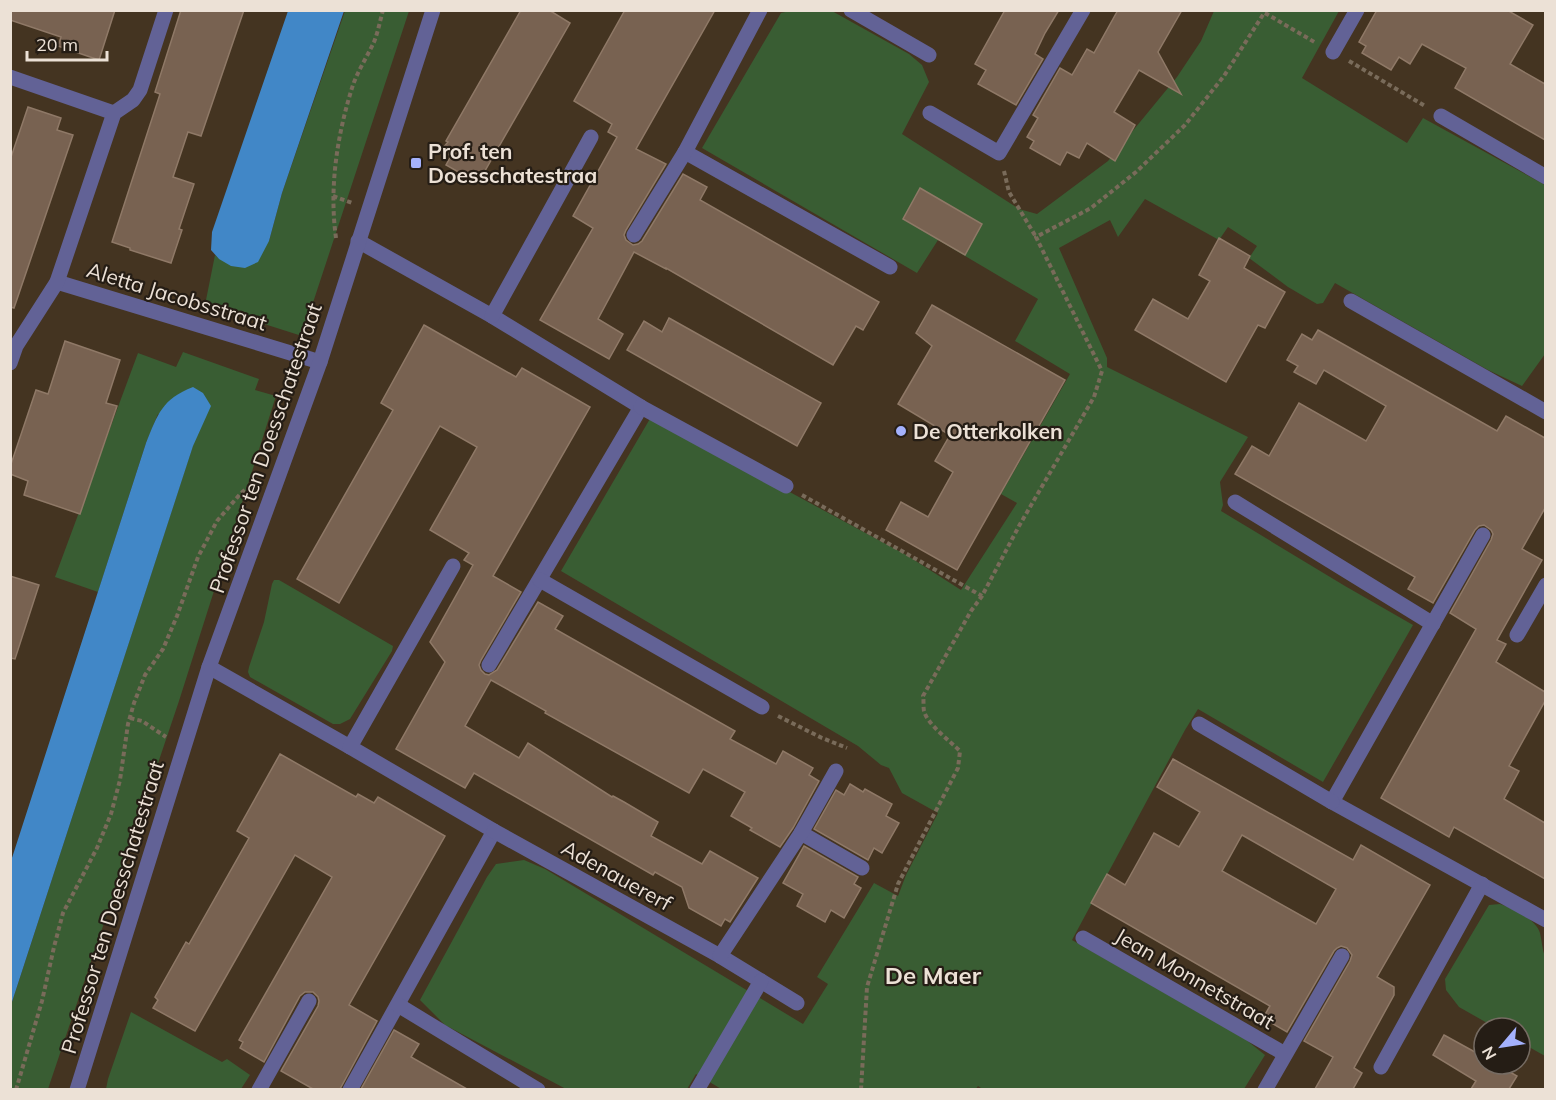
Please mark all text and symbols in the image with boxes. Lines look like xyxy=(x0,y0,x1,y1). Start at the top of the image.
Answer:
scale bar xyxy=(27,24,106,62)
text: 20 m xyxy=(36,33,78,56)
place label: Prof. ten Doesschatestraa xyxy=(428,138,597,188)
marker: Prof. ten Doesschatestraa xyxy=(409,156,423,170)
street label: Aletta Jacobsstraat xyxy=(84,256,270,336)
street label: Professor ten Doesschatestraat xyxy=(203,300,327,596)
place label: De Otterkolken xyxy=(913,418,1063,444)
marker: De Otterkolken xyxy=(894,424,908,438)
street label: Professor ten Doesschatestraat xyxy=(55,757,169,1057)
street label: Adenauererf xyxy=(557,834,677,916)
street label: Jean Monnetstraat xyxy=(1111,922,1279,1034)
district label: De Maer xyxy=(885,960,982,990)
north arrow xyxy=(1472,1016,1532,1076)
text: N xyxy=(1477,1043,1501,1063)

